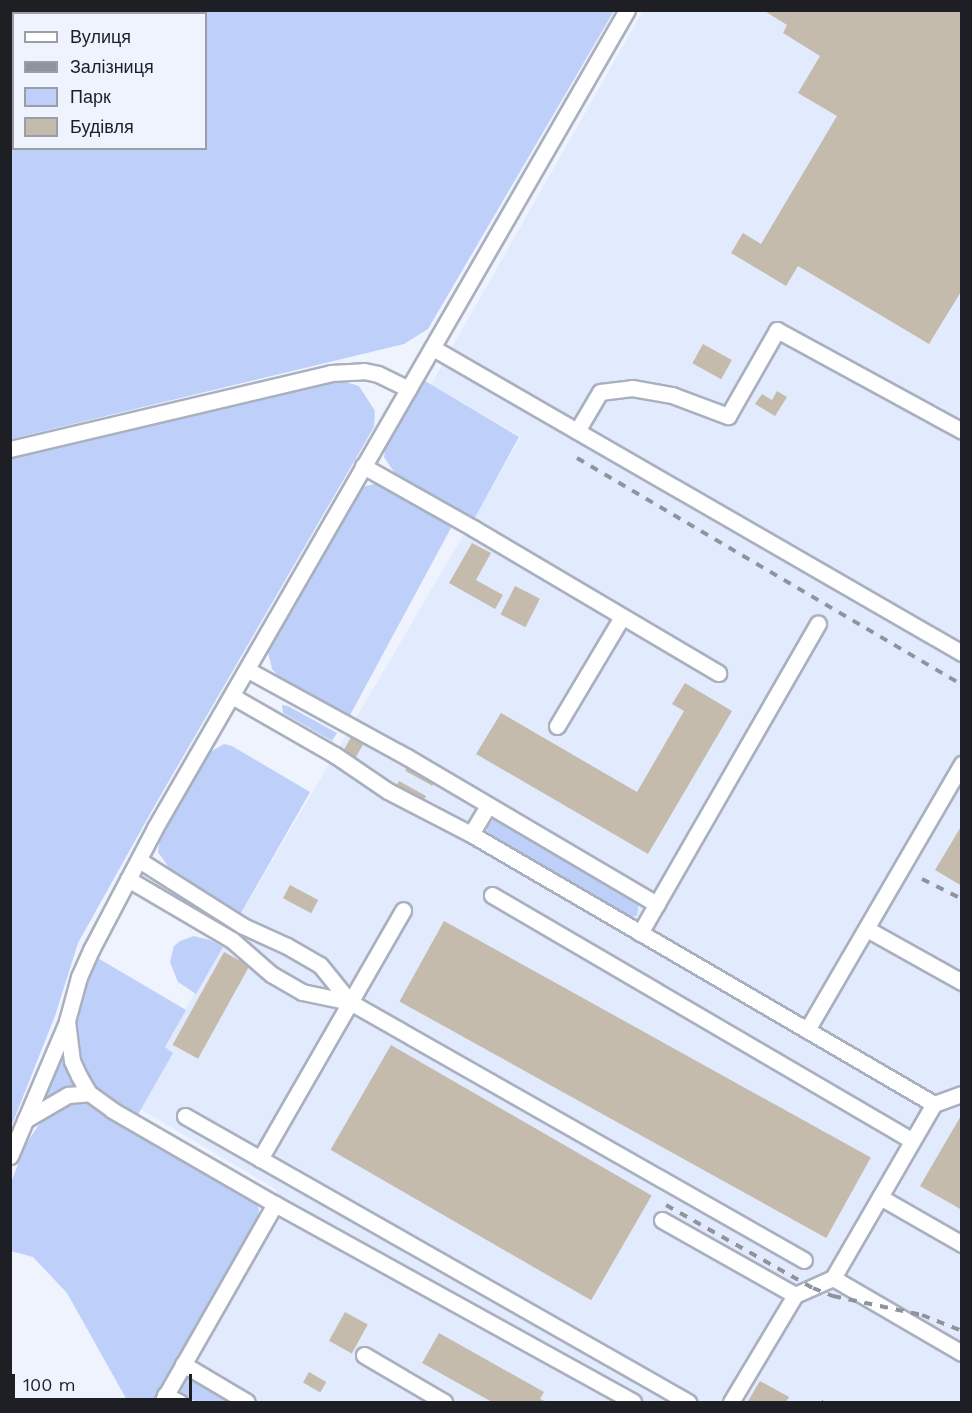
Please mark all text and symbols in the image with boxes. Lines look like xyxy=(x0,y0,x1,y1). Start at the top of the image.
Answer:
legend xyxy=(12,12,207,150)
text: Вулиця xyxy=(70,26,131,47)
text: Залізниця xyxy=(70,56,154,77)
text: Парк xyxy=(70,86,111,107)
text: Будівля xyxy=(70,116,134,137)
scale bar xyxy=(15,1362,195,1400)
text: 100 m xyxy=(23,1374,76,1395)

